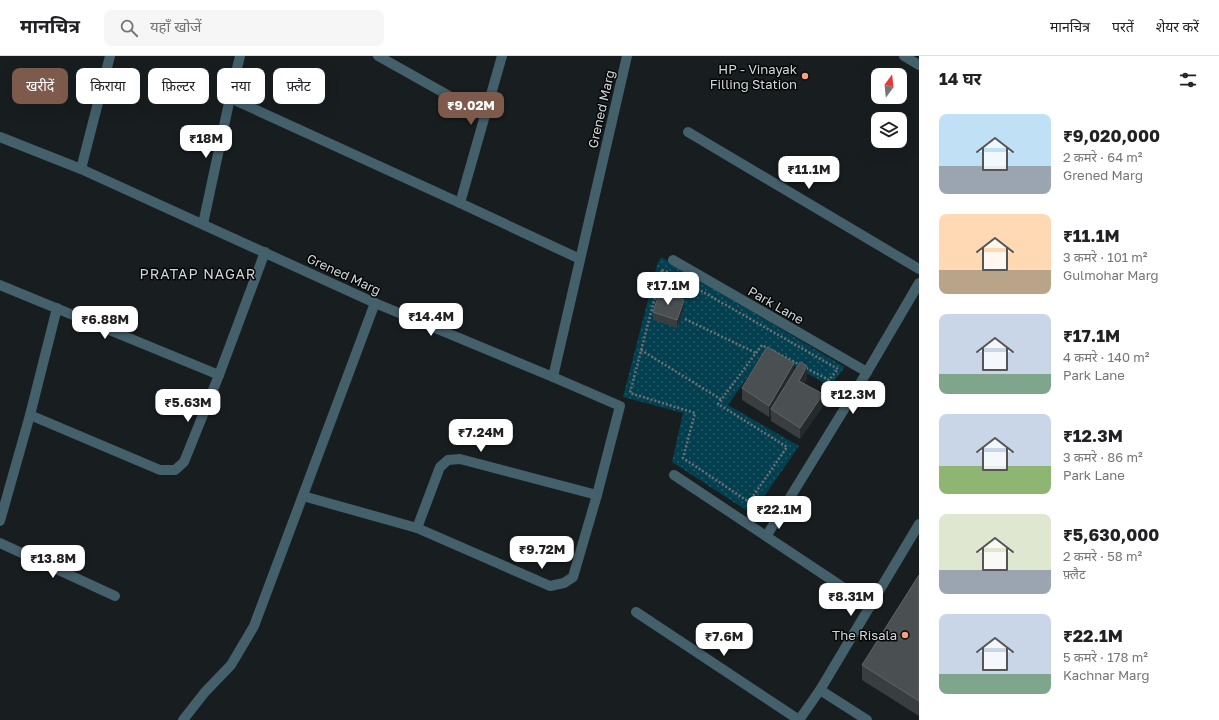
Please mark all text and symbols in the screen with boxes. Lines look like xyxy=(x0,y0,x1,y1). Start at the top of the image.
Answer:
search box xyxy=(104,10,384,46)
text: मानचित्र xyxy=(20,14,80,37)
icon: search xyxy=(118,17,140,39)
text: यहाँ खोजें xyxy=(150,17,201,35)
text: मानचित्र xyxy=(1050,18,1090,35)
text: परतें xyxy=(1112,18,1134,35)
text: शेयर करें xyxy=(1156,18,1199,35)
place label: HP - Vinayak Filling Station xyxy=(710,61,798,92)
chip: खरीदें xyxy=(12,68,68,104)
chip: किराया xyxy=(76,68,140,104)
chip: फ़िल्टर xyxy=(148,68,209,104)
chip: नया xyxy=(217,68,265,104)
chip: फ़्लैट xyxy=(273,68,325,104)
street label: Grened Marg xyxy=(584,68,618,150)
north arrow xyxy=(871,68,907,104)
map controls xyxy=(871,68,907,148)
text: 14 घर xyxy=(939,68,981,89)
icon: filters xyxy=(1177,69,1199,91)
marker: HP - Vinayak Filling Station xyxy=(800,71,810,81)
pin: ₹9.02M xyxy=(438,92,504,126)
text: ₹9.02M xyxy=(447,97,495,113)
button: layers xyxy=(871,112,907,148)
pin: ₹18M xyxy=(182,125,230,159)
text: ₹9,020,000 xyxy=(1063,125,1160,146)
text: ₹18M xyxy=(189,130,223,146)
icon: home xyxy=(971,130,1019,178)
text: 2 कमरे · 64 m² xyxy=(1063,149,1143,165)
pin: ₹11.1M xyxy=(776,156,842,190)
text: ₹11.1M xyxy=(787,161,831,177)
text: Grened Marg xyxy=(1063,167,1143,183)
text: ₹11.1M xyxy=(1063,225,1120,246)
icon: home xyxy=(971,230,1019,278)
text: 3 कमरे · 101 m² xyxy=(1063,249,1147,265)
street label: Grened Marg xyxy=(304,250,384,298)
district label: PRATAP NAGAR xyxy=(140,265,256,282)
text: Gulmohar Marg xyxy=(1063,267,1159,283)
pin: ₹17.1M xyxy=(635,272,701,306)
text: ₹17.1M xyxy=(646,277,690,293)
street label: Park Lane xyxy=(745,283,807,327)
pin: ₹14.4M xyxy=(398,303,464,337)
pin: ₹6.88M xyxy=(72,306,138,340)
text: ₹14.4M xyxy=(408,308,454,324)
text: ₹6.88M xyxy=(81,311,129,327)
text: ₹17.1M xyxy=(1063,325,1120,346)
icon: home xyxy=(971,330,1019,378)
text: 4 कमरे · 140 m² xyxy=(1063,349,1149,365)
text: Park Lane xyxy=(1063,367,1125,383)
pin: ₹12.3M xyxy=(820,381,886,415)
text: ₹12.3M xyxy=(830,386,876,402)
pin: ₹5.63M xyxy=(155,389,221,423)
text: ₹5.63M xyxy=(164,394,212,410)
pin: ₹7.24M xyxy=(448,419,514,453)
text: ₹7.24M xyxy=(458,424,504,440)
text: ₹12.3M xyxy=(1063,425,1123,446)
icon: home xyxy=(971,430,1019,478)
text: 3 कमरे · 86 m² xyxy=(1063,449,1143,465)
text: Park Lane xyxy=(1063,467,1125,483)
pin: ₹22.1M xyxy=(746,496,812,530)
text: ₹22.1M xyxy=(756,501,802,517)
text: ₹5,630,000 xyxy=(1063,524,1159,545)
icon: home xyxy=(971,530,1019,578)
pin: ₹9.72M xyxy=(509,536,575,570)
text: ₹9.72M xyxy=(519,541,565,557)
pin: ₹13.8M xyxy=(20,545,86,579)
text: 2 कमरे · 58 m² xyxy=(1063,548,1142,564)
text: ₹13.8M xyxy=(30,550,76,566)
text: फ़्लैट xyxy=(1063,566,1086,582)
pin: ₹8.31M xyxy=(818,583,884,617)
text: ₹8.31M xyxy=(828,588,874,604)
pin: ₹7.6M xyxy=(696,623,752,657)
text: ₹22.1M xyxy=(1063,625,1123,646)
place label: The Risala xyxy=(832,627,897,643)
text: ₹7.6M xyxy=(705,628,743,644)
marker: The Risala xyxy=(900,630,910,640)
icon: home xyxy=(971,630,1019,678)
text: 5 कमरे · 178 m² xyxy=(1063,649,1148,665)
text: Kachnar Marg xyxy=(1063,667,1149,683)

